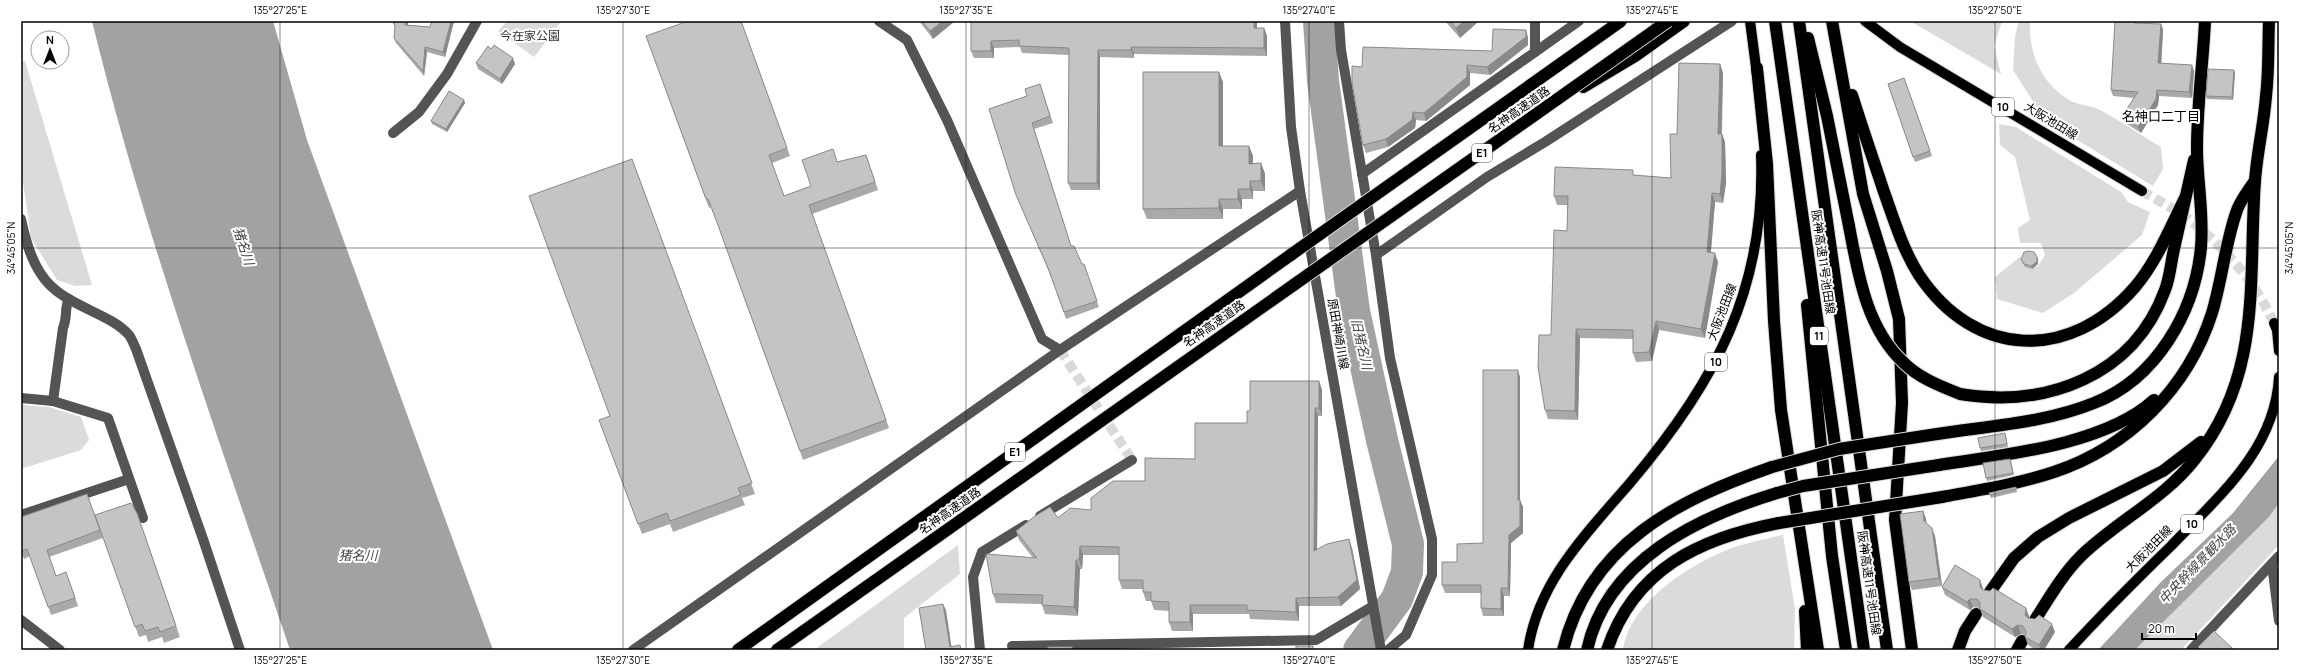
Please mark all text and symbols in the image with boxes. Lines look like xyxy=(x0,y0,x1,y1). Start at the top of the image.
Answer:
text: 135°27'25"E xyxy=(253,3,307,17)
text: 135°27'30"E xyxy=(596,3,650,17)
text: 135°27'35"E xyxy=(939,3,993,17)
text: 135°27'40"E xyxy=(1283,3,1336,17)
text: 135°27'45"E xyxy=(1626,3,1679,17)
text: 135°27'50"E xyxy=(1968,3,2022,17)
park label: 今在家公園 xyxy=(500,27,560,44)
north arrow xyxy=(30,30,70,70)
text: N xyxy=(46,32,54,47)
street label: 名神高速道路 xyxy=(1484,82,1553,137)
road number: 10 xyxy=(1992,98,2014,116)
street label: 大阪池田線 xyxy=(2021,98,2081,143)
district label: 名神口二丁目 xyxy=(2122,107,2200,125)
road number: E1 xyxy=(1472,144,1492,162)
street label: 阪神高速11号池田線 xyxy=(1808,209,1839,315)
text: 34°45'05"N xyxy=(4,222,18,274)
text: 34°45'05"N xyxy=(2282,222,2296,274)
water label: 猪名川 xyxy=(229,225,259,269)
street label: 大阪池田線 xyxy=(1703,281,1740,343)
street label: 名神高速道路 xyxy=(1179,296,1248,351)
street label: 原田神崎川線 xyxy=(1324,297,1353,371)
water label: 旧猪名川 xyxy=(1347,317,1377,373)
road number: 11 xyxy=(1810,327,1828,345)
road number: 10 xyxy=(1705,353,1727,371)
road number: E1 xyxy=(1005,443,1025,461)
street label: 名神高速道路 xyxy=(915,483,984,538)
road number: 10 xyxy=(2181,515,2203,533)
water label: 中央幹線景観水路 xyxy=(2154,520,2240,608)
street label: 大阪池田線 xyxy=(2121,521,2176,576)
street label: 阪神高速11号池田線 xyxy=(1854,530,1885,636)
water label: 猪名川 xyxy=(338,546,379,564)
scale bar xyxy=(2142,615,2196,641)
text: 20 m xyxy=(2148,620,2175,637)
text: 135°27'25"E xyxy=(253,653,307,667)
text: 135°27'30"E xyxy=(596,653,650,667)
text: 135°27'35"E xyxy=(939,653,993,667)
text: 135°27'40"E xyxy=(1283,653,1336,667)
text: 135°27'45"E xyxy=(1626,653,1679,667)
text: 135°27'50"E xyxy=(1968,653,2022,667)

